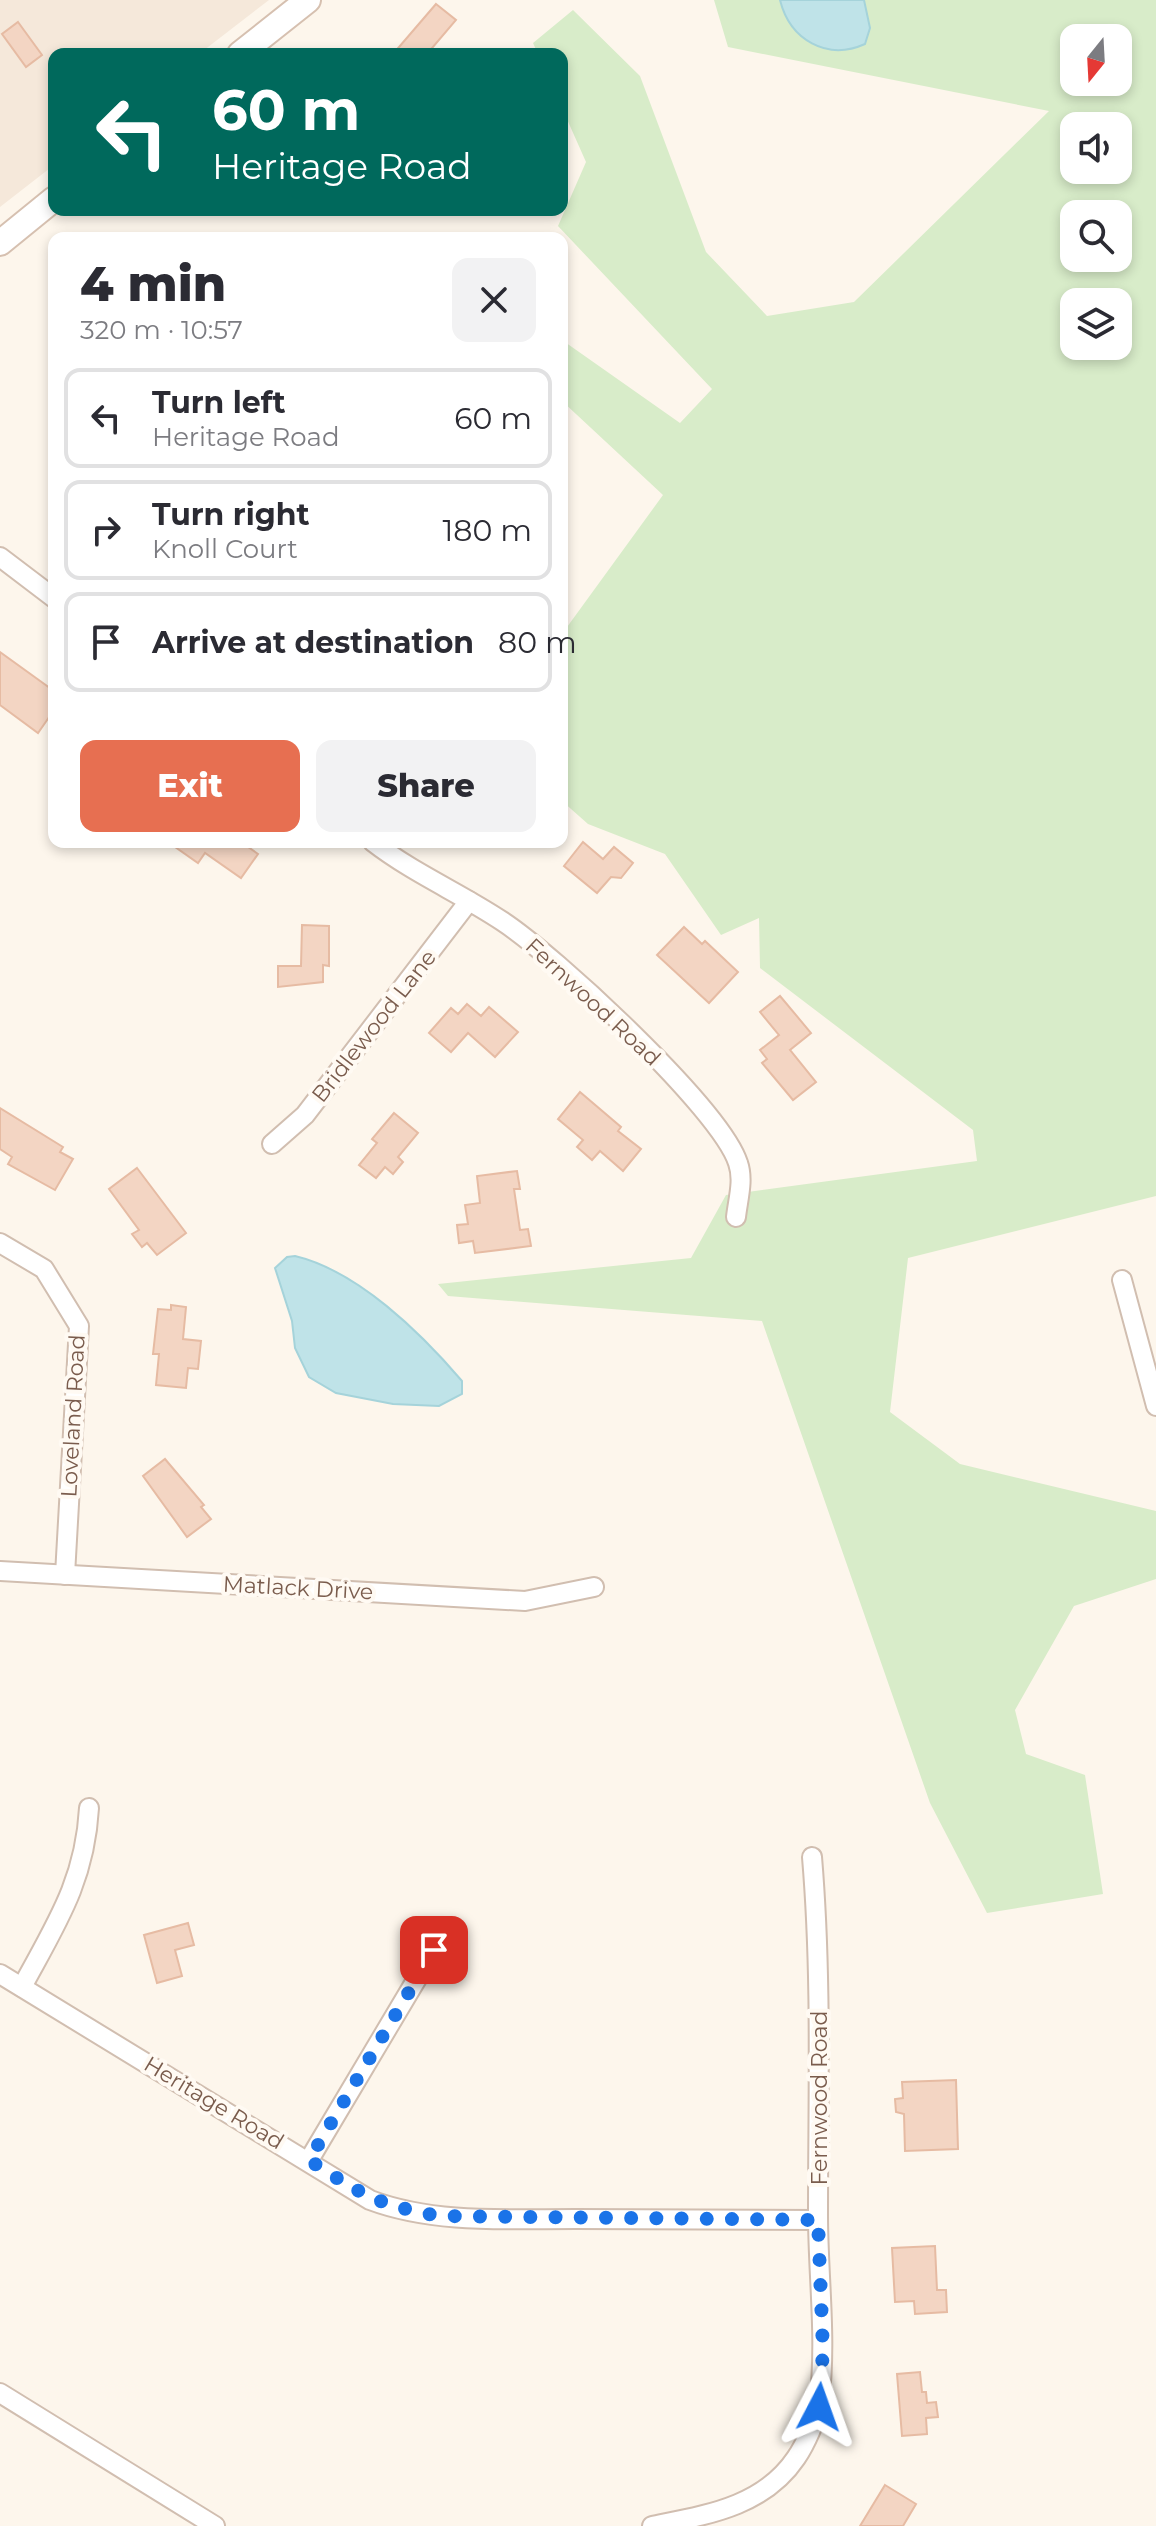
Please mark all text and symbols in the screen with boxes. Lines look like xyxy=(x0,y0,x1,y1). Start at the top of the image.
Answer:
north arrow xyxy=(1060,24,1132,96)
map controls xyxy=(1060,24,1132,360)
text: 60 m xyxy=(212,76,360,144)
icon: left xyxy=(80,80,184,184)
button: sound xyxy=(1060,112,1132,184)
text: Heritage Road xyxy=(212,144,472,188)
button: search xyxy=(1060,200,1132,272)
text: 4 min xyxy=(80,255,226,313)
button: close xyxy=(452,258,536,342)
button: layers xyxy=(1060,288,1132,360)
text: 320 m · 10:57 xyxy=(80,314,243,346)
text: Turn left xyxy=(152,384,285,421)
icon: left xyxy=(84,396,128,440)
text: 60 m xyxy=(454,400,532,437)
text: Heritage Road xyxy=(152,421,340,453)
text: Turn right xyxy=(152,496,309,533)
icon: right xyxy=(84,508,128,552)
text: 180 m xyxy=(442,512,532,549)
text: Knoll Court xyxy=(152,533,298,565)
icon: arrive xyxy=(84,620,128,664)
text: Arrive at destination xyxy=(152,624,474,661)
text: 80 m xyxy=(498,624,577,661)
button: Exit xyxy=(80,740,300,832)
button: Share xyxy=(316,740,536,832)
street label: Fernwood Road xyxy=(520,932,666,1072)
street label: Bridlewood Lane xyxy=(306,944,442,1108)
street label: Loveland Road xyxy=(55,1334,91,1498)
street label: Matlack Drive xyxy=(222,1571,374,1605)
pin xyxy=(400,1916,468,1984)
icon: arrive xyxy=(412,1928,456,1972)
street label: Fernwood Road xyxy=(806,2011,833,2185)
street label: Heritage Road xyxy=(139,2051,289,2155)
position arrow xyxy=(777,2365,861,2449)

